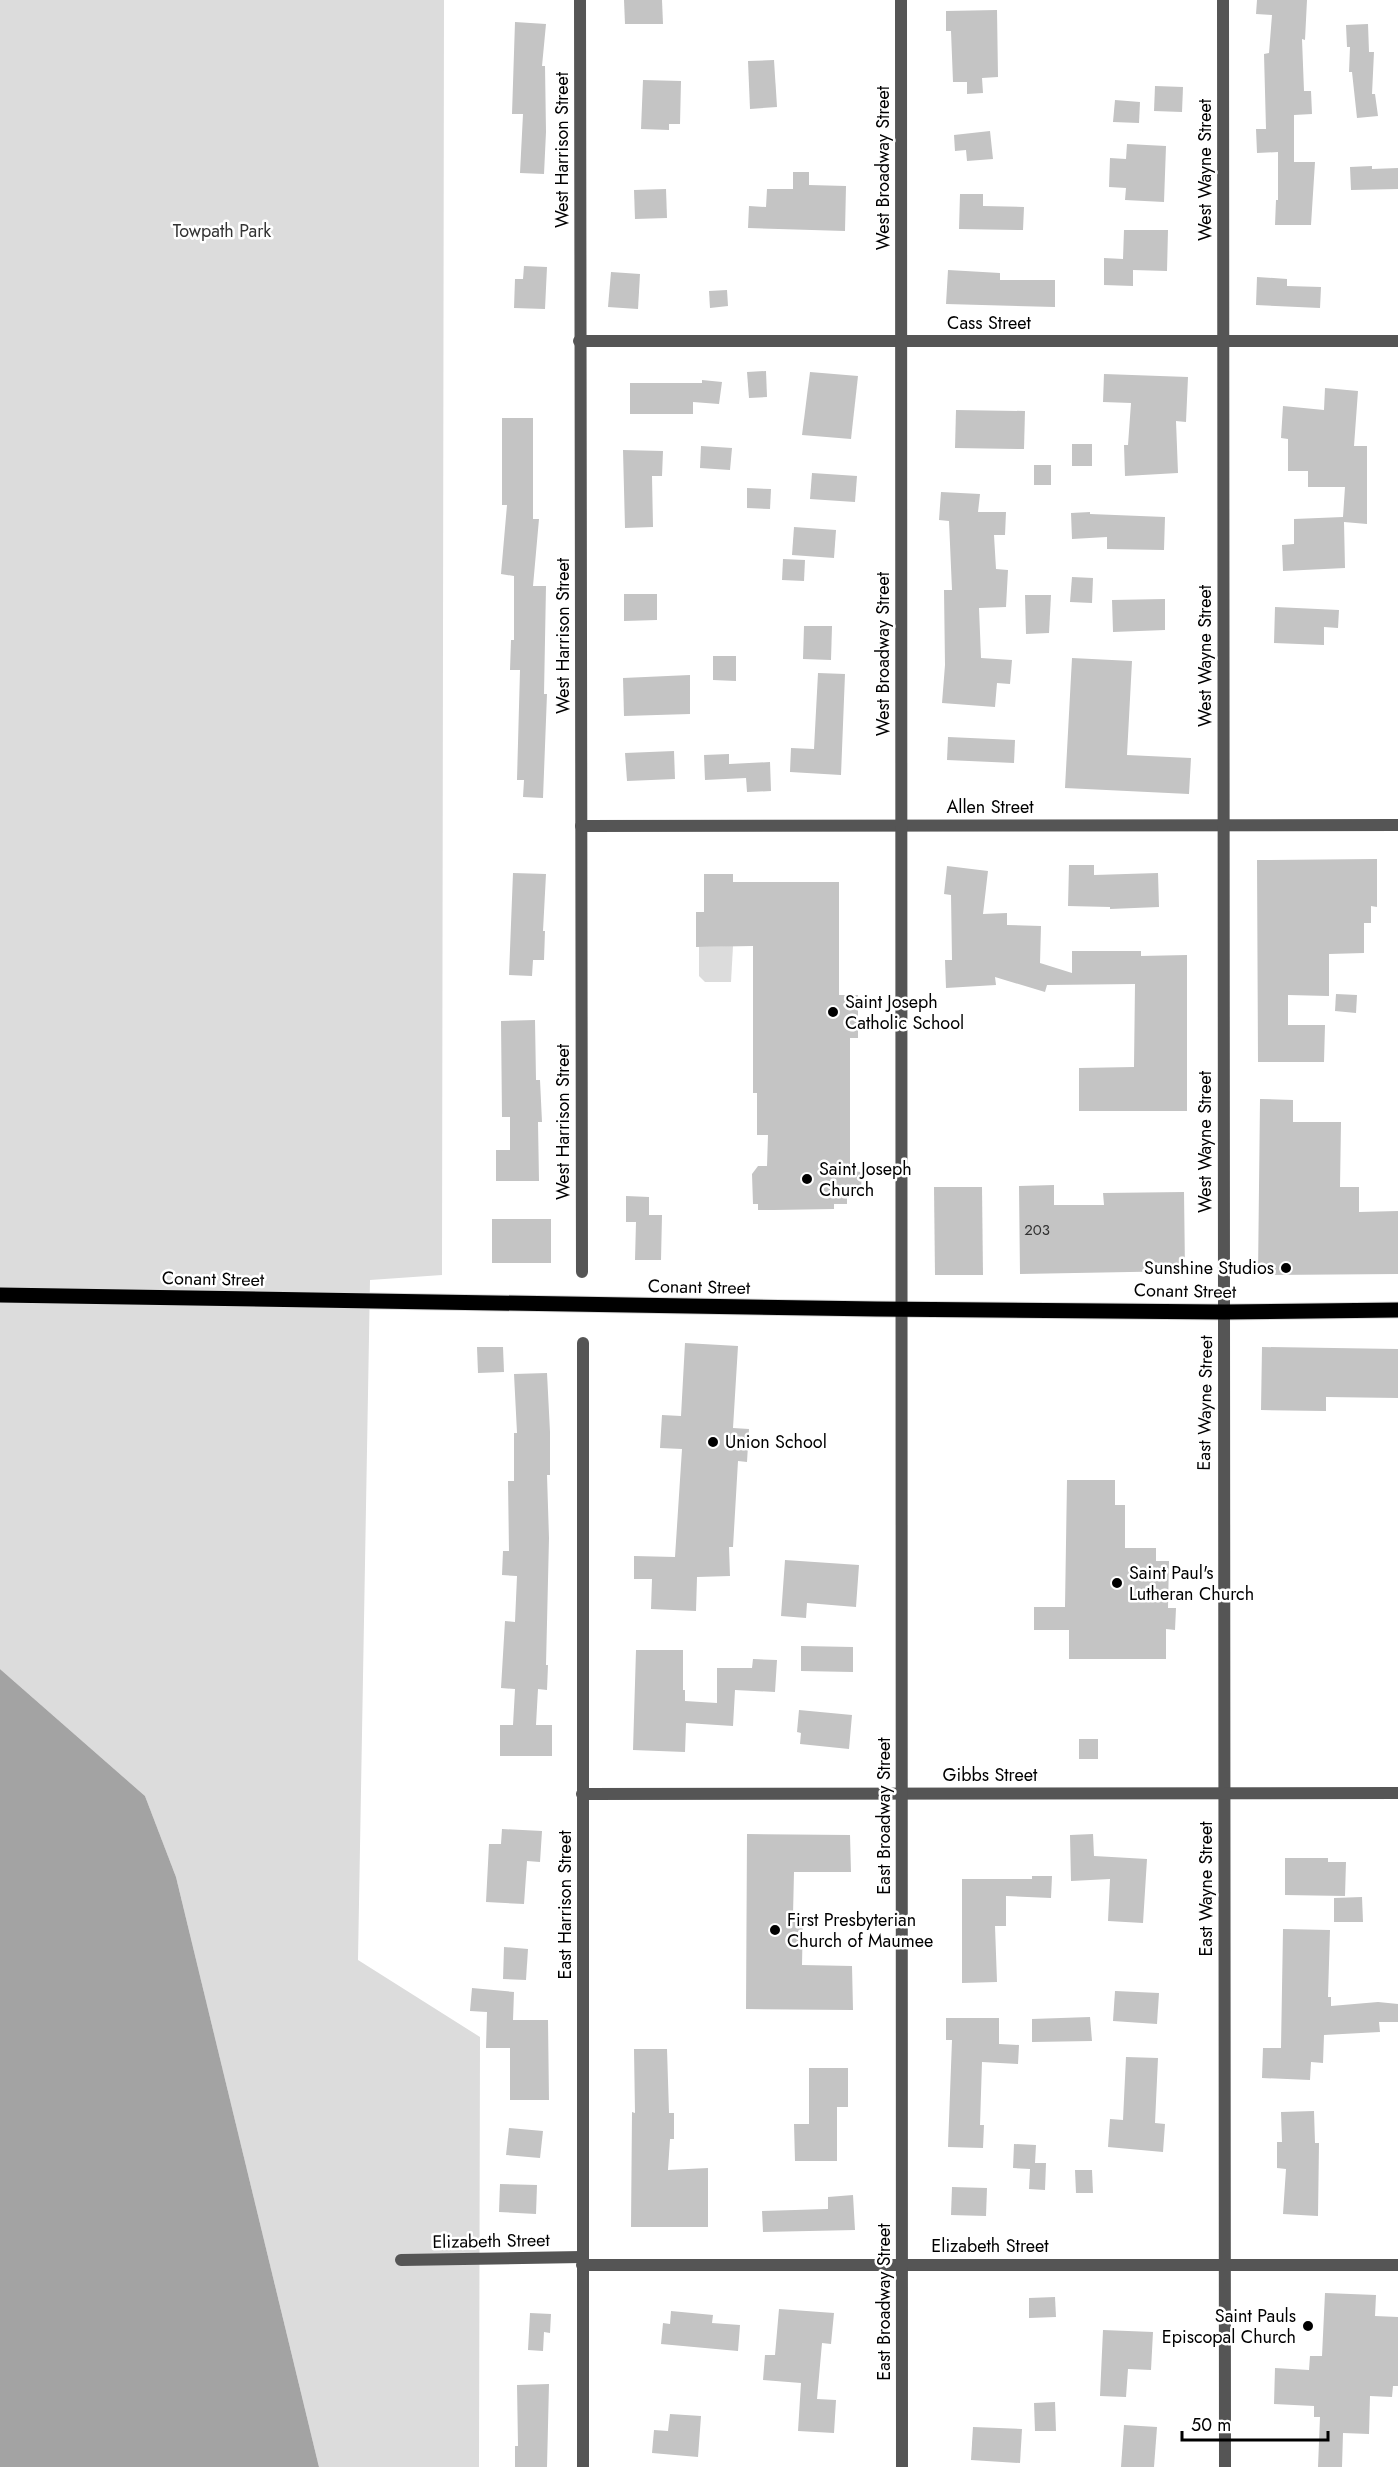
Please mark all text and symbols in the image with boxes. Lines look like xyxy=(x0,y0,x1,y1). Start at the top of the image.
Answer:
street label: West Harrison Street xyxy=(549,71,575,228)
street label: West Broadway Street xyxy=(870,85,896,250)
street label: West Wayne Street xyxy=(1192,98,1218,241)
park label: Towpath Park xyxy=(173,218,271,244)
street label: Cass Street xyxy=(947,310,1032,336)
street label: West Harrison Street xyxy=(550,557,576,714)
street label: West Broadway Street xyxy=(870,571,896,736)
street label: West Wayne Street xyxy=(1192,584,1218,727)
street label: Allen Street xyxy=(946,794,1034,820)
place label: Saint Joseph Catholic School xyxy=(845,989,964,1036)
marker: Saint Joseph Catholic School xyxy=(826,1005,840,1019)
street label: West Harrison Street xyxy=(550,1043,576,1200)
street label: West Wayne Street xyxy=(1192,1070,1218,1213)
place label: Saint Joseph Church xyxy=(819,1156,912,1203)
marker: Saint Joseph Church xyxy=(800,1172,814,1186)
house number: 203 xyxy=(1024,1219,1050,1241)
place label: Sunshine Studios xyxy=(1144,1255,1274,1281)
marker: Sunshine Studios xyxy=(1279,1261,1293,1275)
street label: Conant Street xyxy=(162,1265,265,1293)
street label: Conant Street xyxy=(648,1273,751,1301)
street label: Conant Street xyxy=(1134,1277,1237,1305)
street label: East Wayne Street xyxy=(1191,1335,1219,1471)
place label: Union School xyxy=(725,1429,827,1455)
marker: Union School xyxy=(706,1435,720,1449)
place label: Saint Paul's Lutheran Church xyxy=(1129,1560,1254,1607)
marker: Saint Paul's Lutheran Church xyxy=(1110,1576,1124,1590)
street label: East Broadway Street xyxy=(871,1737,897,1895)
street label: Gibbs Street xyxy=(943,1762,1038,1788)
street label: East Wayne Street xyxy=(1193,1821,1219,1957)
street label: East Harrison Street xyxy=(552,1830,578,1979)
place label: First Presbyterian Church of Maumee xyxy=(787,1907,933,1954)
marker: First Presbyterian Church of Maumee xyxy=(768,1923,782,1937)
street label: East Broadway Street xyxy=(871,2223,897,2381)
street label: Elizabeth Street xyxy=(432,2227,551,2255)
street label: Elizabeth Street xyxy=(931,2233,1049,2259)
place label: Saint Pauls Episcopal Church xyxy=(1162,2303,1296,2350)
marker: Saint Pauls Episcopal Church xyxy=(1301,2319,1315,2333)
scale bar xyxy=(1182,2404,1328,2442)
text: 50 m xyxy=(1191,2412,1231,2438)

